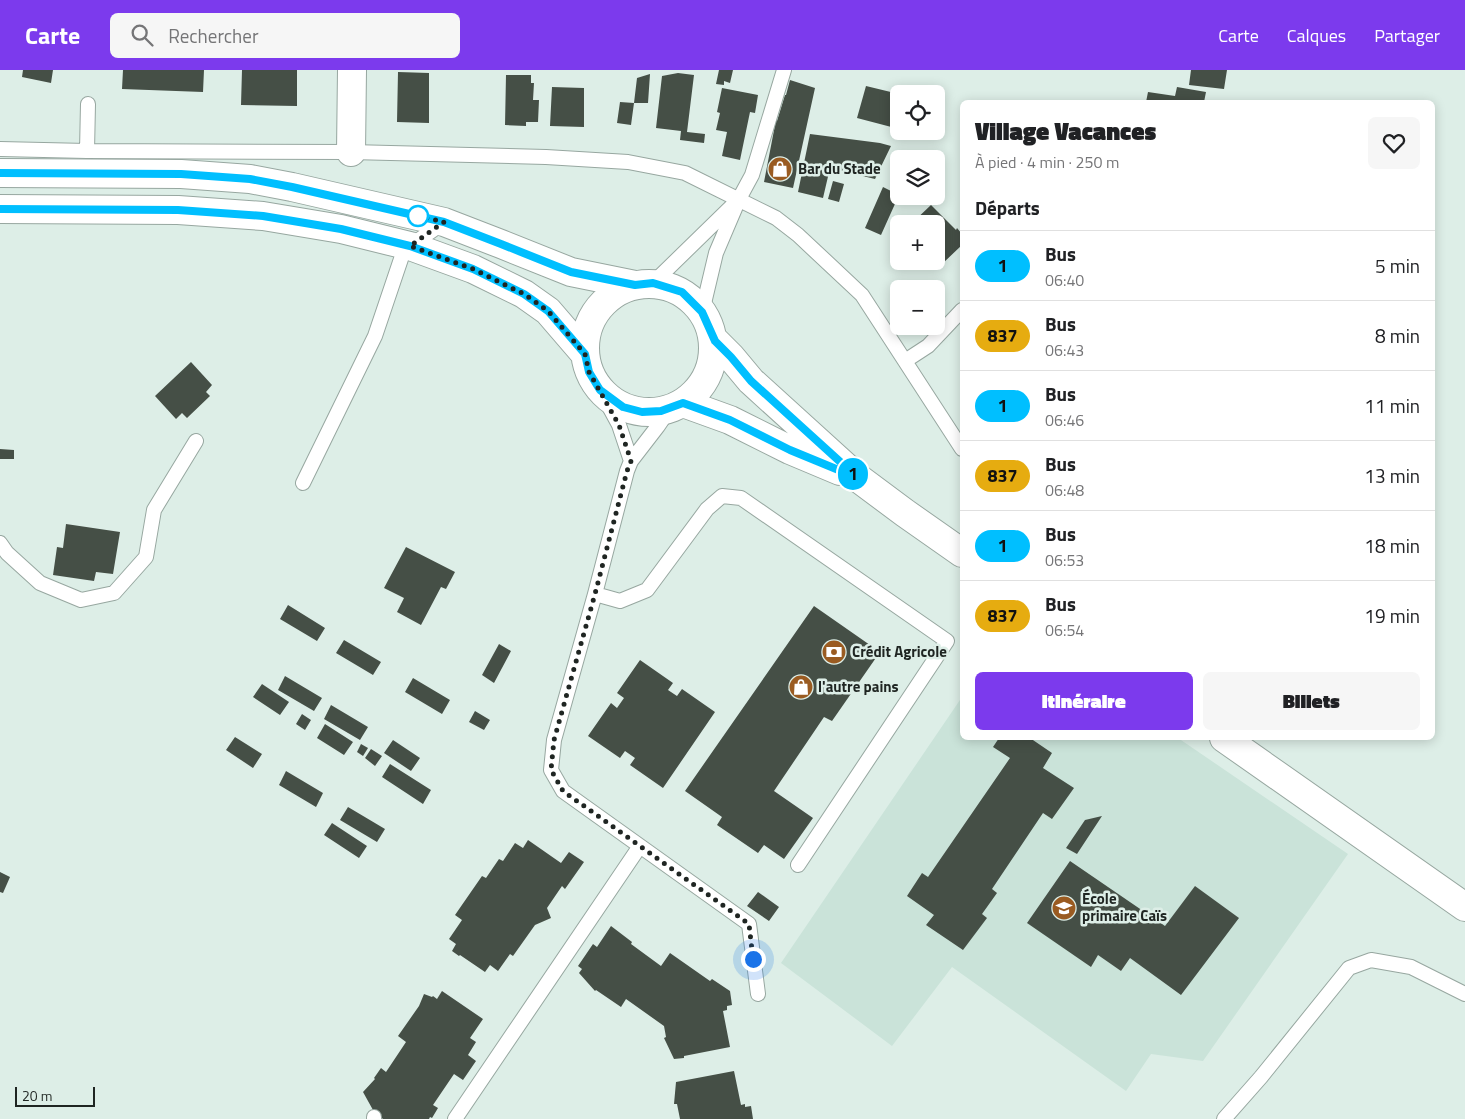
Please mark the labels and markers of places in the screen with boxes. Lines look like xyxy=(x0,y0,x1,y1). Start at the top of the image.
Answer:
shop icon: Bar du Stade xyxy=(767,156,793,182)
place label: Bar du Stade xyxy=(798,157,881,180)
unlabelled marker xyxy=(407,205,429,227)
bank icon: Crédit Agricole xyxy=(821,639,847,665)
place label: Crédit Agricole xyxy=(852,640,947,663)
shop icon: l'autre pains xyxy=(788,674,814,700)
place label: l'autre pains xyxy=(818,675,899,698)
place label: École primaire Caïs xyxy=(1082,887,1167,927)
school or university icon: École primaire Caïs xyxy=(1051,895,1077,921)

